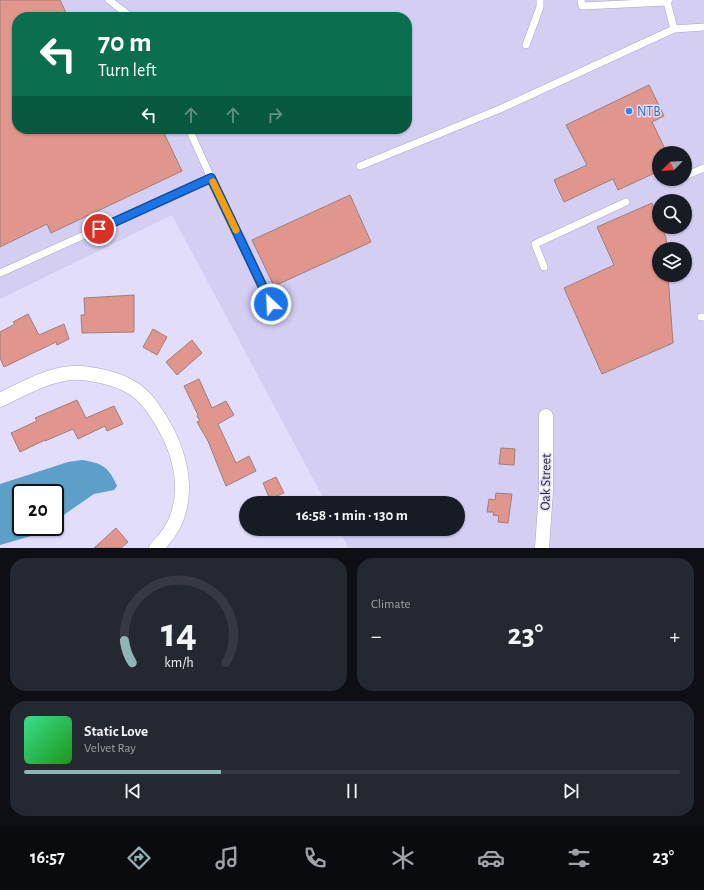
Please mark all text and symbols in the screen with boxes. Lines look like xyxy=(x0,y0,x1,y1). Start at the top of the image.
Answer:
icon: left xyxy=(32,28,84,80)
text: 70 m xyxy=(98,29,152,57)
text: Turn left xyxy=(98,62,157,80)
icon: left xyxy=(138,104,160,126)
icon: ahead xyxy=(180,104,202,126)
icon: ahead xyxy=(222,104,244,126)
icon: right xyxy=(264,104,286,126)
place label: NTB xyxy=(637,105,661,119)
marker: NTB xyxy=(624,106,634,116)
north arrow xyxy=(652,146,692,186)
map controls xyxy=(652,146,692,282)
button: search xyxy=(652,194,692,234)
pin xyxy=(82,212,116,246)
icon: arrive xyxy=(88,218,110,240)
button: layers xyxy=(652,242,692,282)
position arrow xyxy=(250,283,292,325)
street label: Oak Street xyxy=(539,453,554,511)
speed limit sign: 20 xyxy=(12,484,64,536)
text: 16:58 · 1 min · 130 m xyxy=(296,508,408,523)
text: Climate xyxy=(371,598,410,611)
text: 14 xyxy=(161,612,196,653)
text: 23° xyxy=(508,620,543,650)
text: − xyxy=(371,625,382,647)
text: + xyxy=(669,625,680,647)
text: km/h xyxy=(164,655,193,669)
text: Static Love xyxy=(84,724,148,739)
text: Velvet Ray xyxy=(84,742,136,755)
icon: previous xyxy=(122,780,144,802)
icon: pause xyxy=(341,780,363,802)
icon: next xyxy=(560,780,582,802)
icon: directions xyxy=(125,844,153,872)
icon: music xyxy=(213,844,241,872)
icon: phone xyxy=(301,844,329,872)
icon: climate xyxy=(389,844,417,872)
icon: car xyxy=(477,844,505,872)
icon: filters xyxy=(565,844,593,872)
text: 16:57 xyxy=(30,849,65,867)
text: 23° xyxy=(653,849,674,867)

